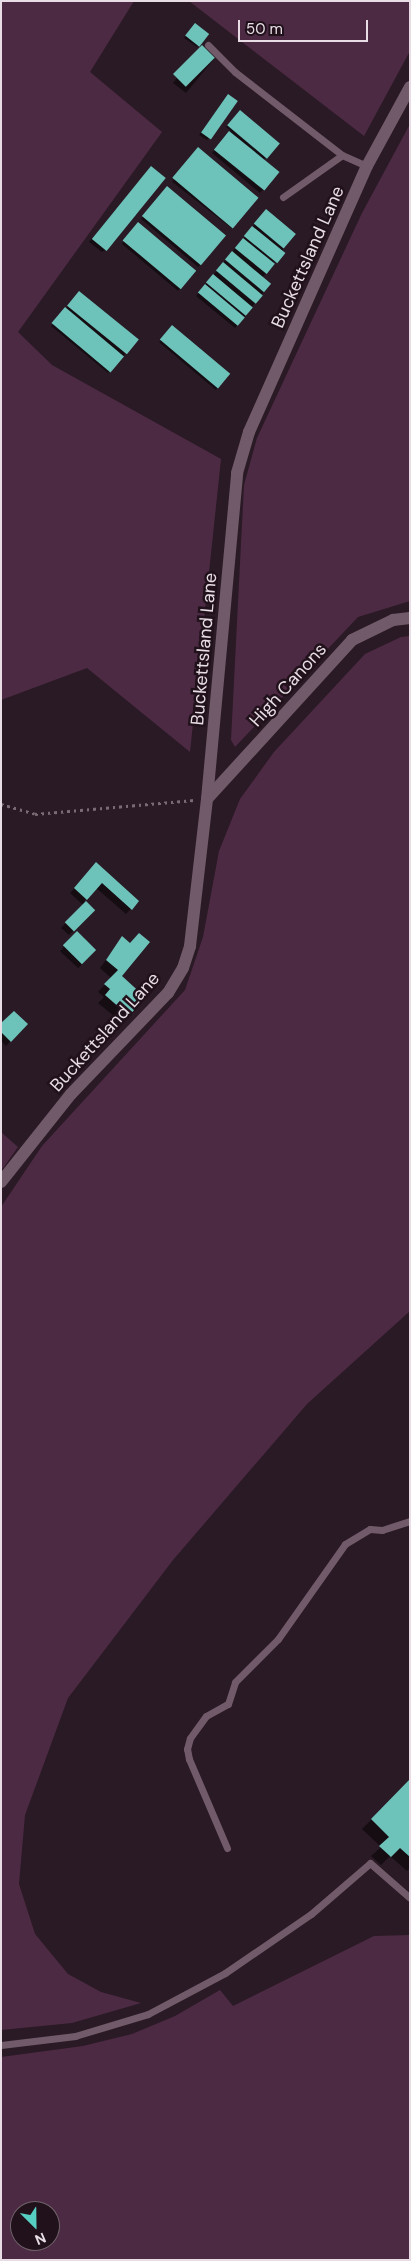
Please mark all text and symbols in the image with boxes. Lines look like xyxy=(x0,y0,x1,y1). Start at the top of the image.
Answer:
scale bar xyxy=(241,10,371,42)
text: 50 m xyxy=(246,19,283,39)
street label: Buckettsland Lane xyxy=(267,183,349,331)
street label: Buckettsland Lane xyxy=(187,572,221,726)
street label: High Canons xyxy=(245,639,331,731)
street label: Buckettsland Lane xyxy=(46,968,164,1096)
north arrow xyxy=(10,2201,60,2251)
text: N xyxy=(32,2229,49,2249)

